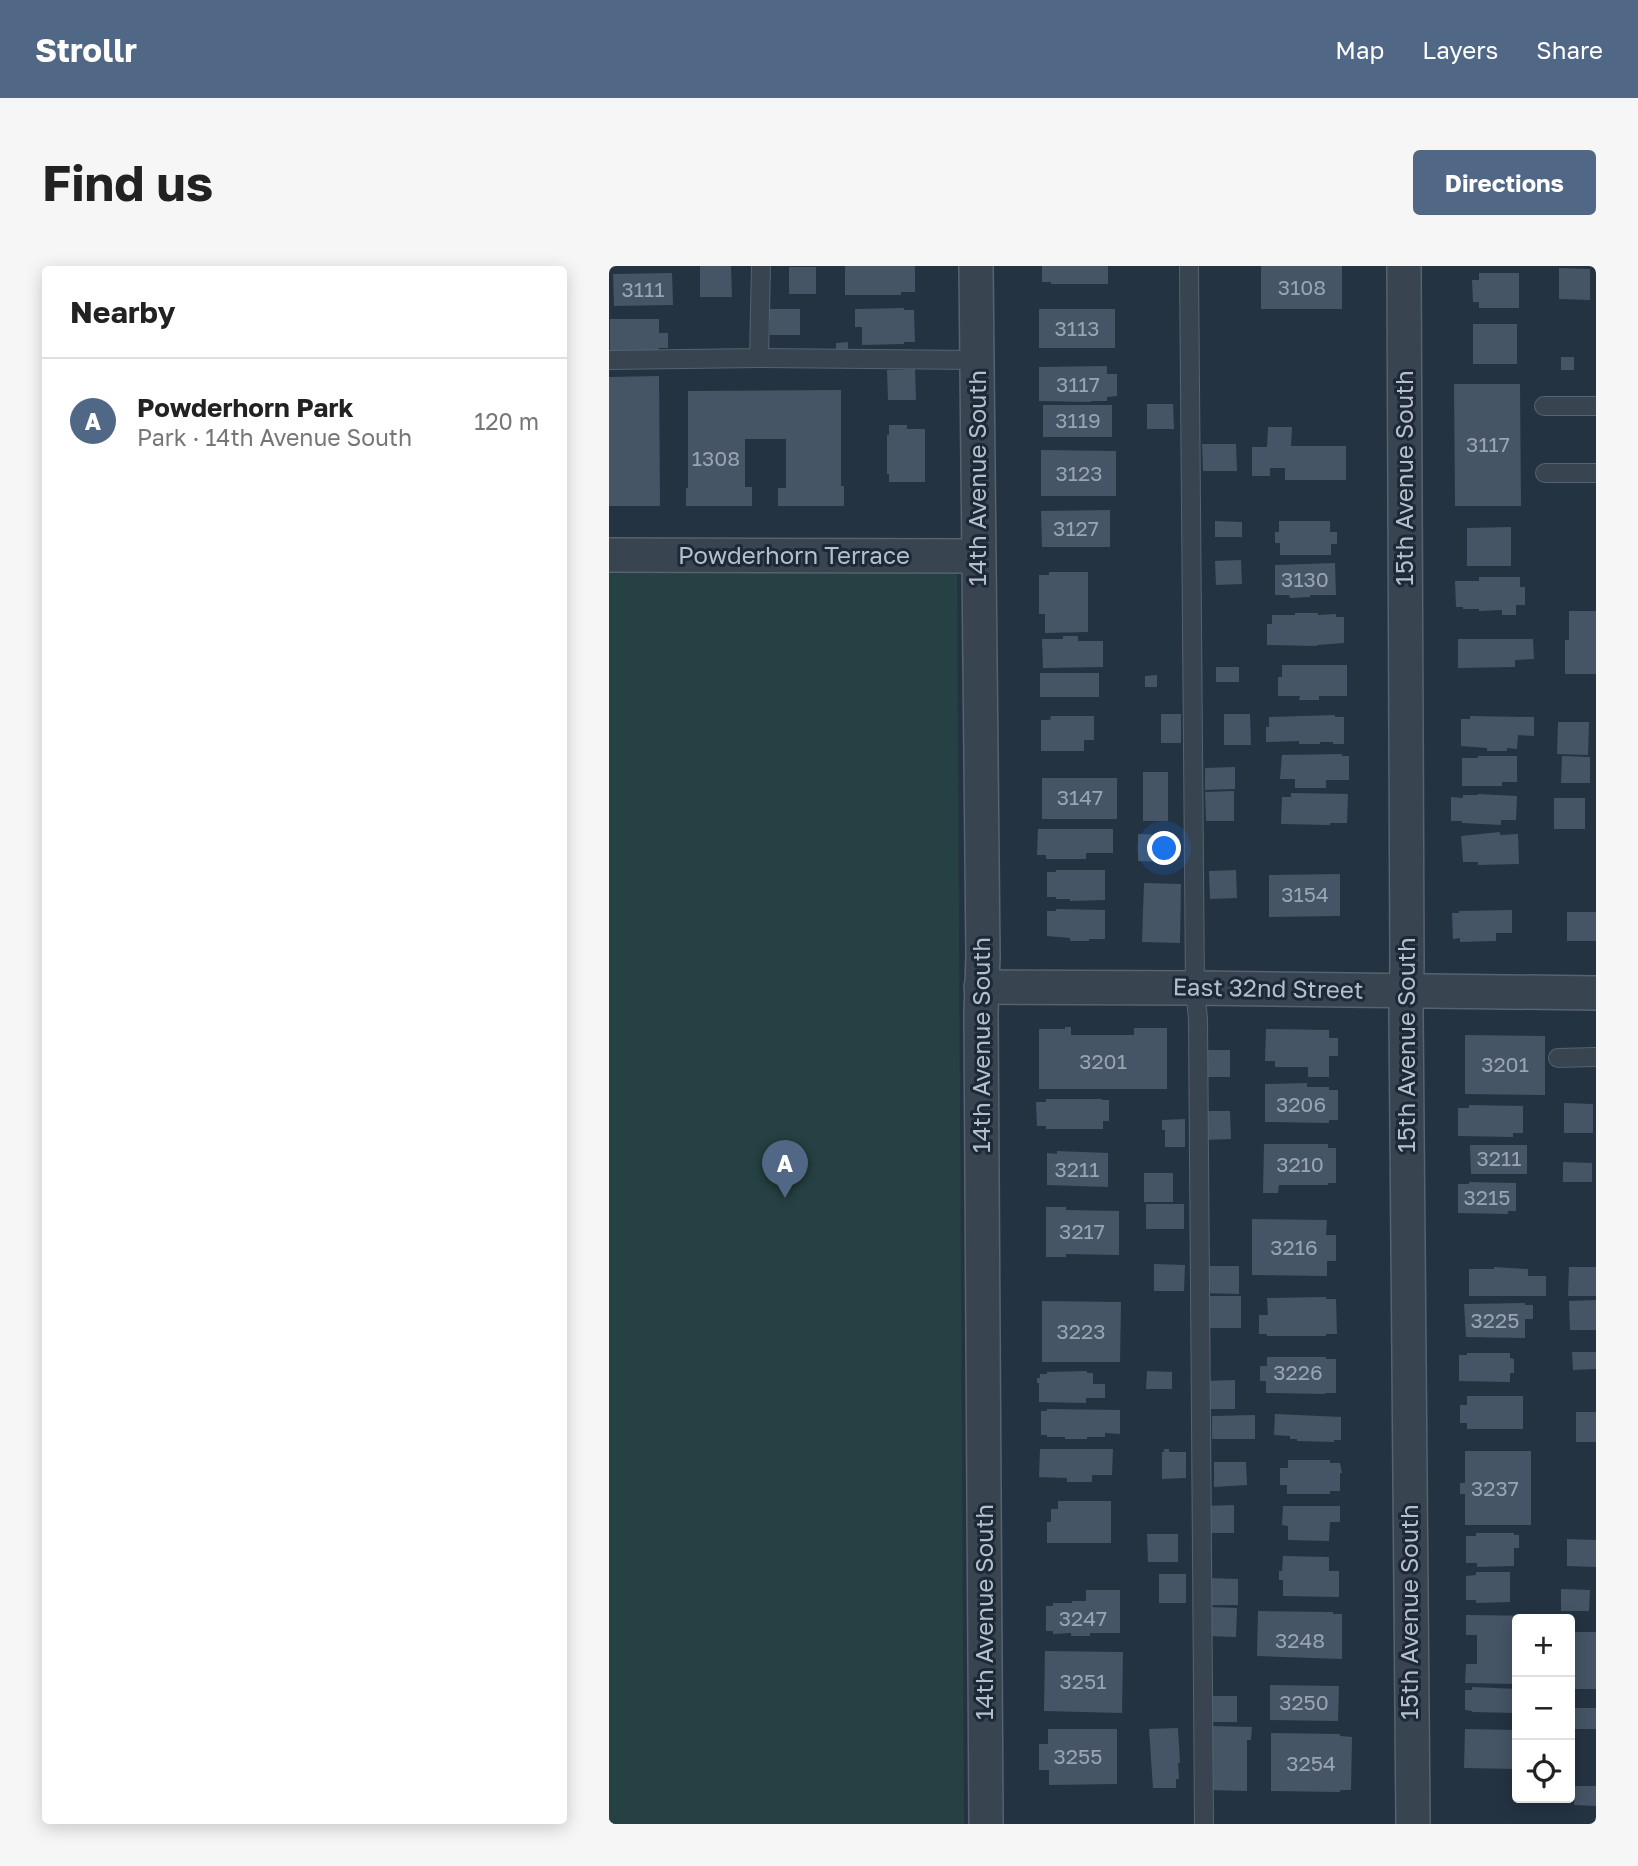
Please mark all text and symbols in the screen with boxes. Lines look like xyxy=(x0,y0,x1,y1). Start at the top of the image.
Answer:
text: Strollr xyxy=(35,30,137,69)
text: Map xyxy=(1335,35,1384,64)
text: Layers xyxy=(1422,35,1498,64)
text: Share xyxy=(1536,35,1603,64)
button: Directions xyxy=(1413,150,1596,215)
text: Find us xyxy=(42,153,213,212)
house number: 3108 xyxy=(1278,274,1326,300)
house number: 3111 xyxy=(622,276,664,302)
text: Nearby xyxy=(70,294,175,330)
house number: 3113 xyxy=(1055,315,1099,341)
street label: 14th Avenue South xyxy=(962,370,991,586)
street label: 15th Avenue South xyxy=(1389,370,1418,586)
house number: 3117 xyxy=(1056,371,1100,397)
text: Powderhorn Park xyxy=(137,392,354,423)
text: A xyxy=(85,407,101,435)
text: 120 m xyxy=(474,407,539,435)
house number: 3119 xyxy=(1055,407,1101,433)
text: Park · 14th Avenue South xyxy=(137,423,412,451)
house number: 3117 xyxy=(1466,431,1510,457)
house number: 1308 xyxy=(692,445,740,471)
house number: 3123 xyxy=(1056,460,1102,486)
house number: 3127 xyxy=(1053,515,1099,541)
street label: Powderhorn Terrace xyxy=(678,540,910,569)
house number: 3130 xyxy=(1281,566,1329,592)
house number: 3147 xyxy=(1057,784,1103,810)
your location xyxy=(1147,831,1181,865)
house number: 3154 xyxy=(1281,881,1329,907)
street label: 14th Avenue South xyxy=(966,937,995,1153)
street label: 15th Avenue South xyxy=(1391,937,1420,1153)
street label: East 32nd Street xyxy=(1172,971,1364,1004)
house number: 3201 xyxy=(1079,1048,1127,1074)
house number: 3201 xyxy=(1481,1051,1529,1077)
house number: 3206 xyxy=(1276,1091,1326,1117)
pin: A xyxy=(762,1140,808,1198)
house number: 3211 xyxy=(1477,1145,1521,1171)
house number: 3210 xyxy=(1276,1151,1324,1177)
house number: 3211 xyxy=(1055,1156,1099,1182)
house number: 3215 xyxy=(1464,1184,1510,1210)
house number: 3217 xyxy=(1059,1218,1105,1244)
house number: 3216 xyxy=(1270,1234,1318,1260)
house number: 3225 xyxy=(1471,1307,1519,1333)
house number: 3223 xyxy=(1057,1318,1105,1344)
house number: 3226 xyxy=(1273,1359,1323,1385)
house number: 3237 xyxy=(1471,1475,1519,1501)
street label: 14th Avenue South xyxy=(969,1504,998,1720)
street label: 15th Avenue South xyxy=(1394,1504,1423,1720)
house number: 3247 xyxy=(1059,1605,1107,1631)
map controls xyxy=(1512,1614,1575,1803)
button: + xyxy=(1512,1614,1575,1677)
house number: 3248 xyxy=(1275,1627,1325,1653)
house number: 3251 xyxy=(1060,1668,1106,1694)
button: − xyxy=(1512,1677,1575,1740)
house number: 3250 xyxy=(1279,1689,1329,1715)
button: locate xyxy=(1512,1740,1575,1803)
house number: 3255 xyxy=(1054,1743,1102,1769)
house number: 3254 xyxy=(1286,1750,1336,1776)

